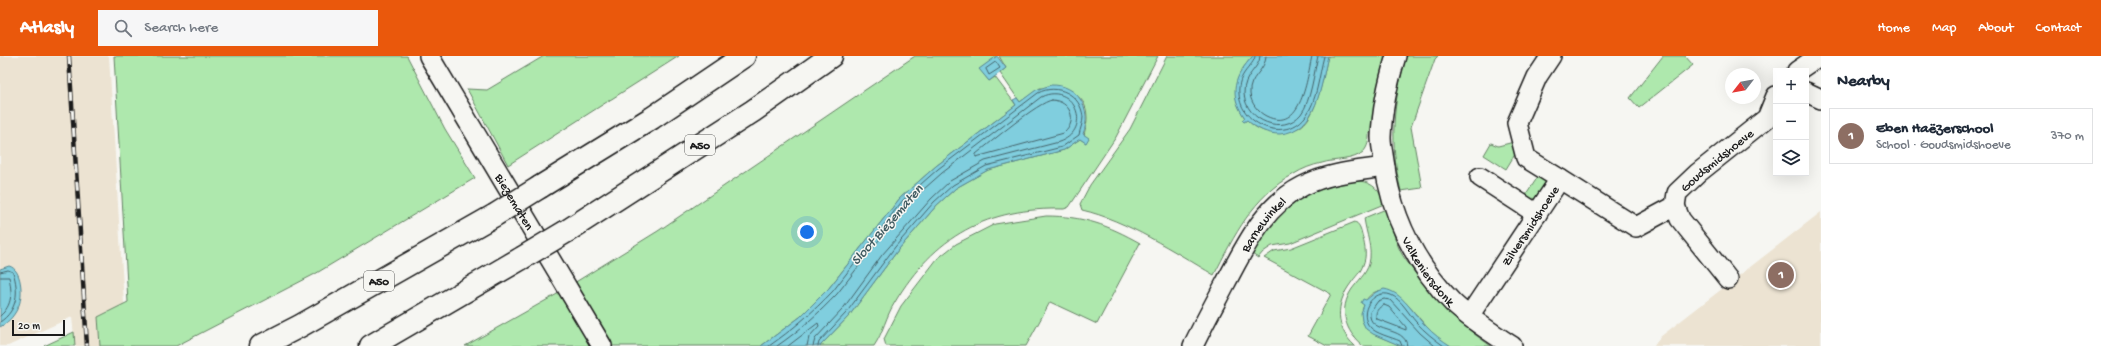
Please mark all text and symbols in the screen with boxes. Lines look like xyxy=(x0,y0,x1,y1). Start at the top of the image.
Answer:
search box xyxy=(98,10,378,46)
text: Atlasly xyxy=(20,17,74,40)
icon: search xyxy=(112,17,134,39)
text: Search here xyxy=(144,19,218,37)
text: Home xyxy=(1878,20,1910,37)
text: Map xyxy=(1932,20,1956,37)
text: About xyxy=(1978,20,2014,37)
text: Contact xyxy=(2036,20,2081,37)
north arrow xyxy=(1725,68,1761,104)
map controls xyxy=(1773,68,1809,176)
button: + xyxy=(1773,68,1809,104)
text: Nearby xyxy=(1837,72,1890,92)
button: − xyxy=(1773,104,1809,140)
text: Eben Haëzerschool xyxy=(1876,120,1994,138)
street label: Goudsmidshoeve xyxy=(1678,126,1758,196)
text: 1 xyxy=(1848,129,1854,144)
text: 370 m xyxy=(2051,129,2084,144)
road number: A50 xyxy=(685,135,715,155)
text: School · Goudsmidshoeve xyxy=(1876,138,2011,153)
button: layers xyxy=(1773,140,1809,176)
street label: Biezematen xyxy=(490,171,537,234)
water label: Sloot Biezematen xyxy=(848,182,928,269)
street label: Zilversmidshoeve xyxy=(1499,183,1564,270)
street label: Barnewinkel xyxy=(1238,195,1290,256)
your location xyxy=(797,222,817,242)
street label: Valkeniersdonk xyxy=(1397,234,1458,311)
pin: 1 xyxy=(1768,260,1794,290)
road number: A50 xyxy=(364,271,394,291)
scale bar xyxy=(12,318,65,337)
text: 20 m xyxy=(18,321,40,333)

